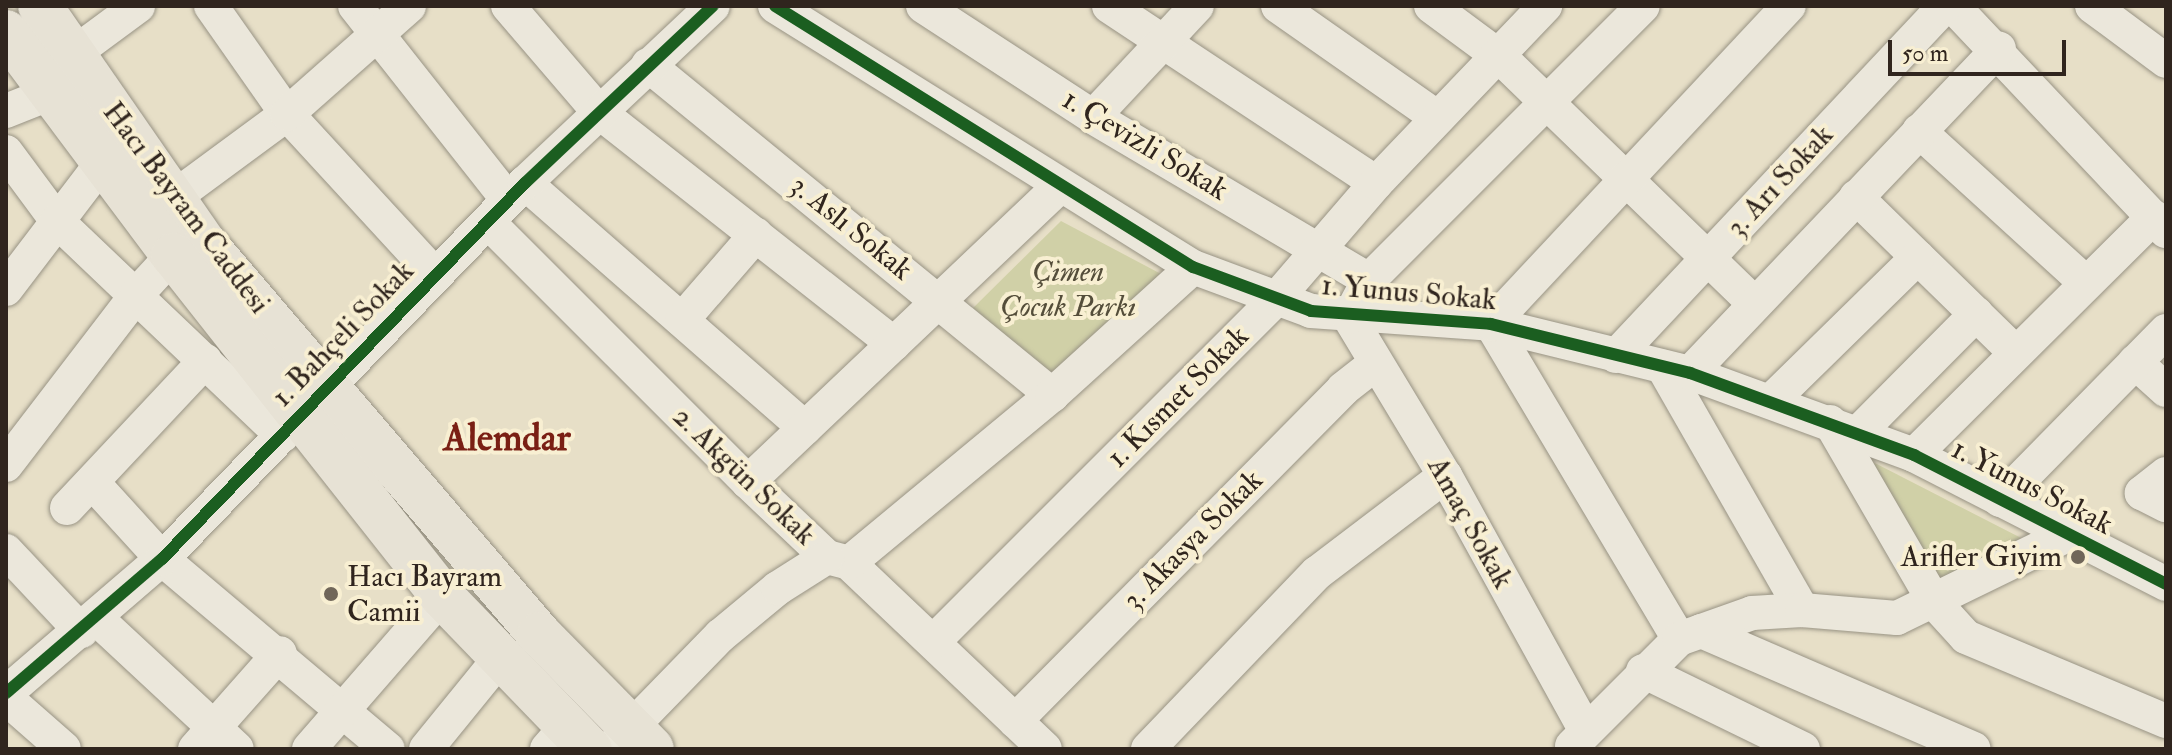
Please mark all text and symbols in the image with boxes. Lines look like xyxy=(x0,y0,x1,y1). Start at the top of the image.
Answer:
scale bar xyxy=(1892,24,2070,74)
text: 50 m xyxy=(1902,38,1948,69)
street label: 1. Çevizli Sokak xyxy=(1056,82,1234,208)
street label: Hacı Bayram Caddesi xyxy=(95,95,277,321)
street label: 3. Arı Sokak xyxy=(1719,118,1841,244)
street label: 3. Aslı Sokak xyxy=(783,168,919,288)
street label: 1. Bahçeli Sokak xyxy=(264,254,422,414)
park label: Çimen Çocuk Parkı xyxy=(1000,254,1136,324)
street label: 1. Yunus Sokak xyxy=(1320,267,1498,319)
street label: 1. Kısmet Sokak xyxy=(1100,319,1256,475)
street label: 2. Akgün Sokak xyxy=(665,399,823,553)
district label: Alemdar xyxy=(443,416,571,462)
street label: 1. Yunus Sokak xyxy=(1946,431,2118,543)
street label: Amaç Sokak xyxy=(1419,451,1521,595)
street label: 3. Akasya Sokak xyxy=(1116,463,1270,617)
place label: Arifler Giyim xyxy=(1901,539,2062,575)
marker: Arifler Giyim xyxy=(2069,548,2087,566)
place label: Hacı Bayram Camii xyxy=(347,559,502,630)
marker: Hacı Bayram Camii xyxy=(322,585,340,603)

